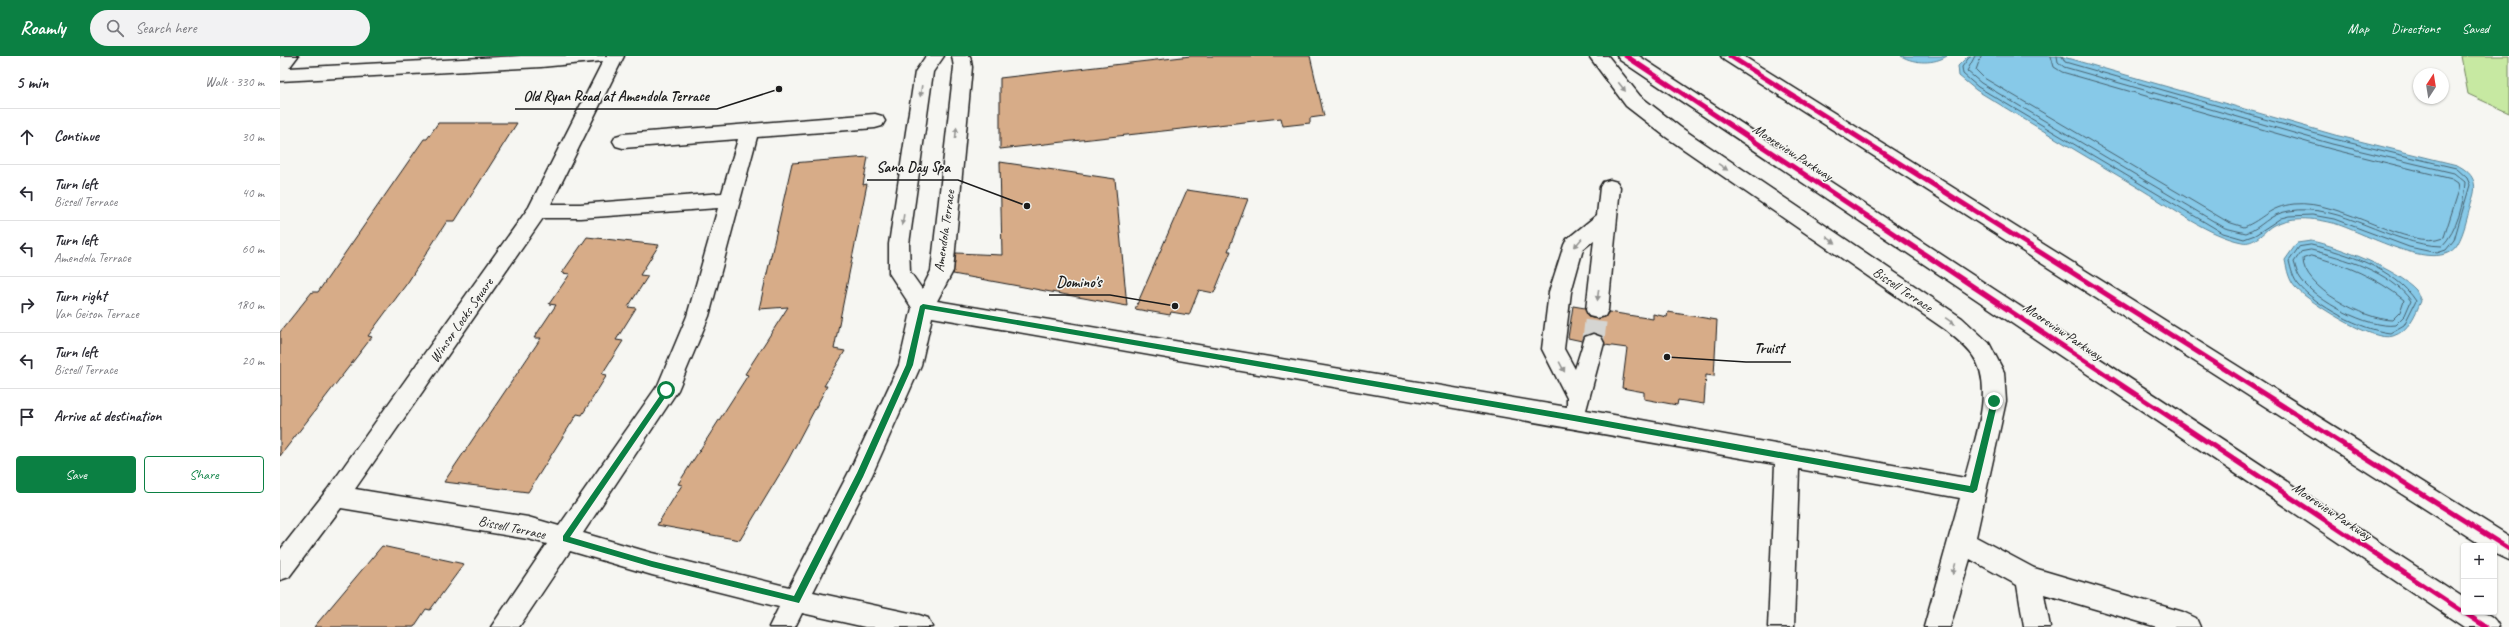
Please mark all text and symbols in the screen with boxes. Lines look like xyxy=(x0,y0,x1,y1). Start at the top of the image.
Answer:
search box xyxy=(90,10,370,46)
text: Roamly xyxy=(20,16,66,40)
icon: search xyxy=(104,17,126,39)
text: Search here xyxy=(136,19,197,38)
text: Map xyxy=(2348,20,2369,37)
text: Directions xyxy=(2391,20,2440,37)
text: Saved xyxy=(2462,20,2489,37)
north arrow xyxy=(2413,68,2449,104)
text: 5 min xyxy=(16,72,48,93)
text: Walk · 330 m xyxy=(205,74,264,90)
one-way arrow xyxy=(1617,81,1626,92)
callout: Old Ryan Road at Amendola Terrace xyxy=(515,82,717,109)
one-way arrow xyxy=(918,85,924,97)
text: Old Ryan Road at Amendola Terrace xyxy=(523,87,711,106)
street label: Mooreview Parkway xyxy=(1750,120,1837,185)
icon: ahead xyxy=(16,126,38,148)
text: Continue xyxy=(54,127,99,146)
one-way arrow xyxy=(953,127,959,139)
text: 30 m xyxy=(242,129,264,145)
callout: Sana Day Spa xyxy=(867,153,958,180)
text: Sana Day Spa xyxy=(876,158,951,177)
one-way arrow xyxy=(1718,163,1728,171)
text: Turn left xyxy=(54,175,97,194)
icon: left xyxy=(16,182,38,204)
text: 40 m xyxy=(242,185,264,201)
street label: Amendola Terrace xyxy=(930,188,959,273)
text: Bissell Terrace xyxy=(54,194,117,210)
one-way arrow xyxy=(900,214,906,226)
text: Turn left xyxy=(54,231,97,250)
one-way arrow xyxy=(1826,236,1836,244)
icon: left xyxy=(16,238,38,260)
one-way arrow xyxy=(1573,238,1582,248)
text: 60 m xyxy=(242,241,264,257)
text: Amendola Terrace xyxy=(54,250,131,266)
street label: Bissell Terrace xyxy=(1870,263,1937,316)
callout: Domino's xyxy=(1049,268,1110,295)
text: Domino's xyxy=(1056,273,1103,292)
street label: Winsor Locks Square xyxy=(426,274,498,366)
text: Turn right xyxy=(54,287,107,306)
one-way arrow xyxy=(1595,289,1602,301)
icon: right xyxy=(16,294,38,316)
text: 180 m xyxy=(236,297,264,313)
street label: Mooreview Parkway xyxy=(2020,299,2106,365)
text: Van Geison Terrace xyxy=(54,306,139,322)
one-way arrow xyxy=(1945,317,1955,325)
callout: Truist xyxy=(1746,335,1791,362)
text: Truist xyxy=(1754,339,1787,358)
text: Turn left xyxy=(54,343,97,362)
icon: left xyxy=(16,350,38,372)
text: 20 m xyxy=(242,353,264,369)
one-way arrow xyxy=(1559,361,1566,373)
text: Bissell Terrace xyxy=(54,362,117,378)
route start xyxy=(657,381,675,399)
route end xyxy=(1985,392,2003,410)
icon: arrive xyxy=(16,406,38,428)
text: Arrive at destination xyxy=(54,407,161,426)
button: Save xyxy=(16,456,136,493)
button: Share xyxy=(144,456,264,493)
street label: Mooreview Parkway xyxy=(2289,479,2375,545)
street label: Bissell Terrace xyxy=(477,512,548,543)
map controls xyxy=(2461,543,2497,615)
button: + xyxy=(2461,543,2497,579)
one-way arrow xyxy=(1951,563,1957,575)
button: − xyxy=(2461,579,2497,615)

